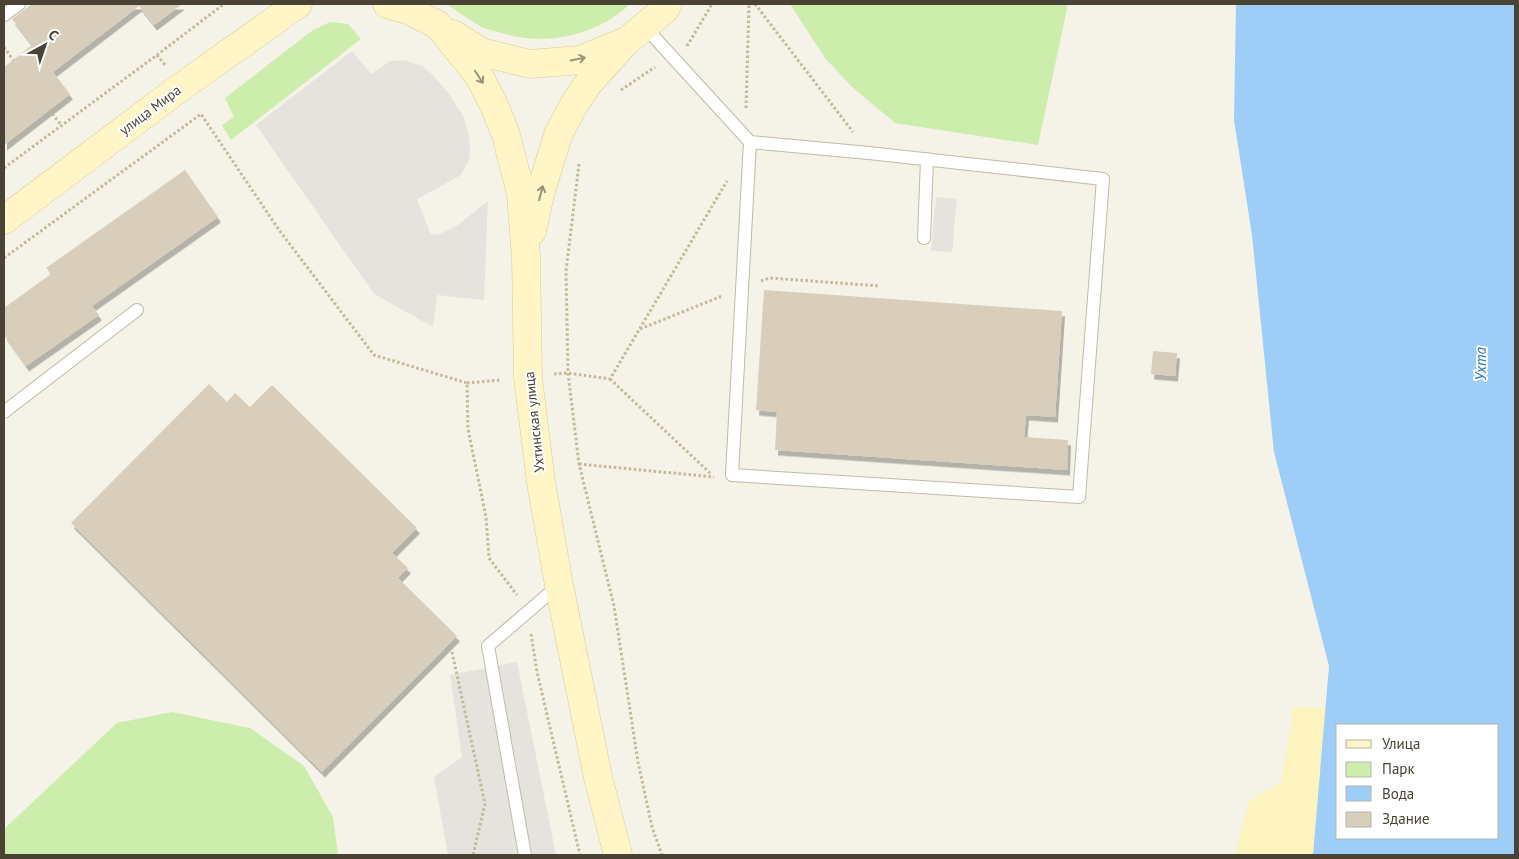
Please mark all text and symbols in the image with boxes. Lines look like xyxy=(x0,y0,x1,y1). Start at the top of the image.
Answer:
north arrow xyxy=(20,20,70,70)
text: С xyxy=(45,26,62,45)
one-way arrow xyxy=(570,54,586,64)
one-way arrow xyxy=(473,70,484,84)
street label: улица Мира xyxy=(116,81,184,139)
one-way arrow xyxy=(537,185,546,201)
water label: Ухта xyxy=(1471,347,1490,381)
street label: Ухтинская улица xyxy=(520,371,548,473)
legend xyxy=(1336,724,1499,839)
text: Улица xyxy=(1382,734,1420,753)
text: Парк xyxy=(1382,759,1415,778)
text: Вода xyxy=(1382,784,1414,803)
text: Здание xyxy=(1382,809,1430,828)

